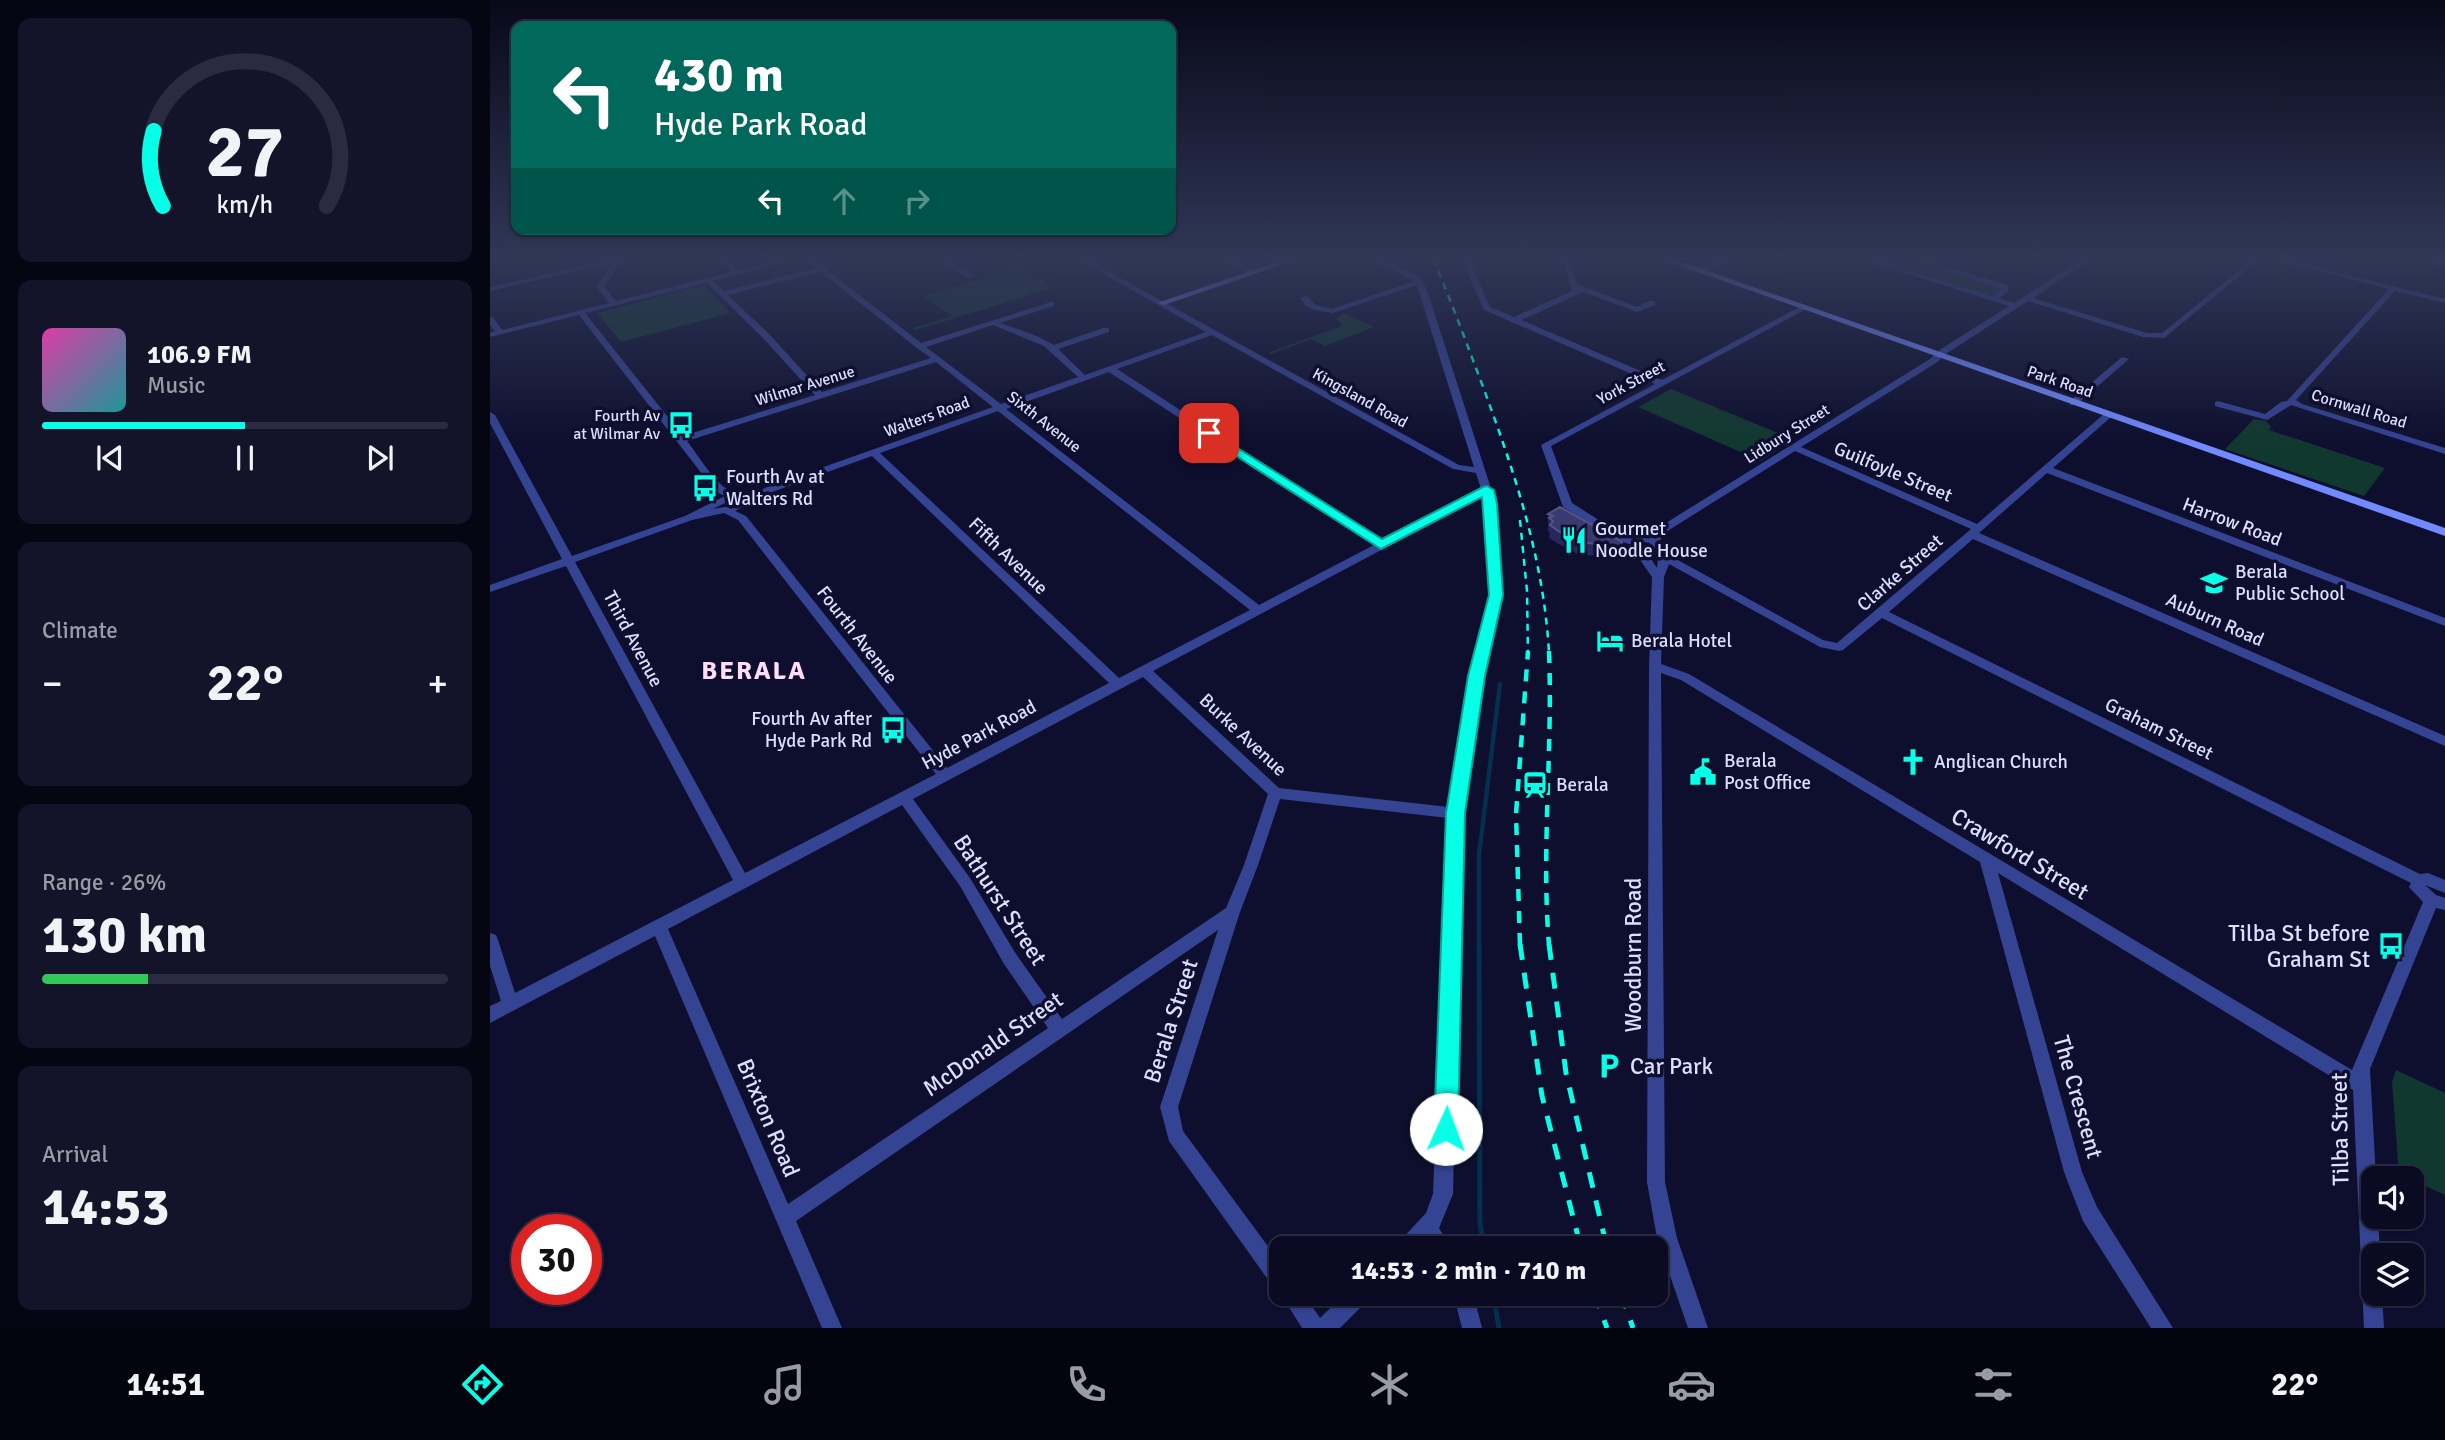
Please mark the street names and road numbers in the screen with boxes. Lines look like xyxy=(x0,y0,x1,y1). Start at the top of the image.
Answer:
street label: York Street xyxy=(1593,356,1669,409)
street label: Wilmar Avenue xyxy=(753,361,857,411)
street label: Park Road xyxy=(2024,361,2096,403)
street label: Kingsland Road xyxy=(1309,364,1411,432)
street label: Cornwall Road xyxy=(2309,385,2409,433)
street label: Sixth Avenue xyxy=(1003,387,1085,457)
street label: Walters Road xyxy=(881,392,973,442)
street label: Lidbury Street xyxy=(1741,400,1834,468)
street label: Guilfoyle Street xyxy=(1830,436,1956,508)
street label: Harrow Road xyxy=(2179,492,2285,552)
street label: Fifth Avenue xyxy=(963,512,1053,600)
street label: Clarke Street xyxy=(1852,529,1948,617)
street label: Fourth Avenue xyxy=(811,581,903,689)
street label: Third Avenue xyxy=(598,587,668,691)
street label: Auburn Road xyxy=(2162,588,2268,652)
street label: Burke Avenue xyxy=(1194,688,1292,782)
street label: Graham Street xyxy=(2101,692,2217,766)
street label: Hyde Park Road xyxy=(917,695,1041,775)
street label: Crawford Street xyxy=(1946,802,2094,906)
street label: Bathurst Street xyxy=(947,829,1053,971)
street label: Woodburn Road xyxy=(1619,878,1648,1032)
street label: Berala Street xyxy=(1137,955,1205,1087)
street label: McDonald Street xyxy=(917,985,1069,1103)
street label: The Crescent xyxy=(2047,1032,2109,1162)
street label: Brixton Road xyxy=(730,1054,806,1182)
street label: Tilba Street xyxy=(2325,1072,2355,1186)

